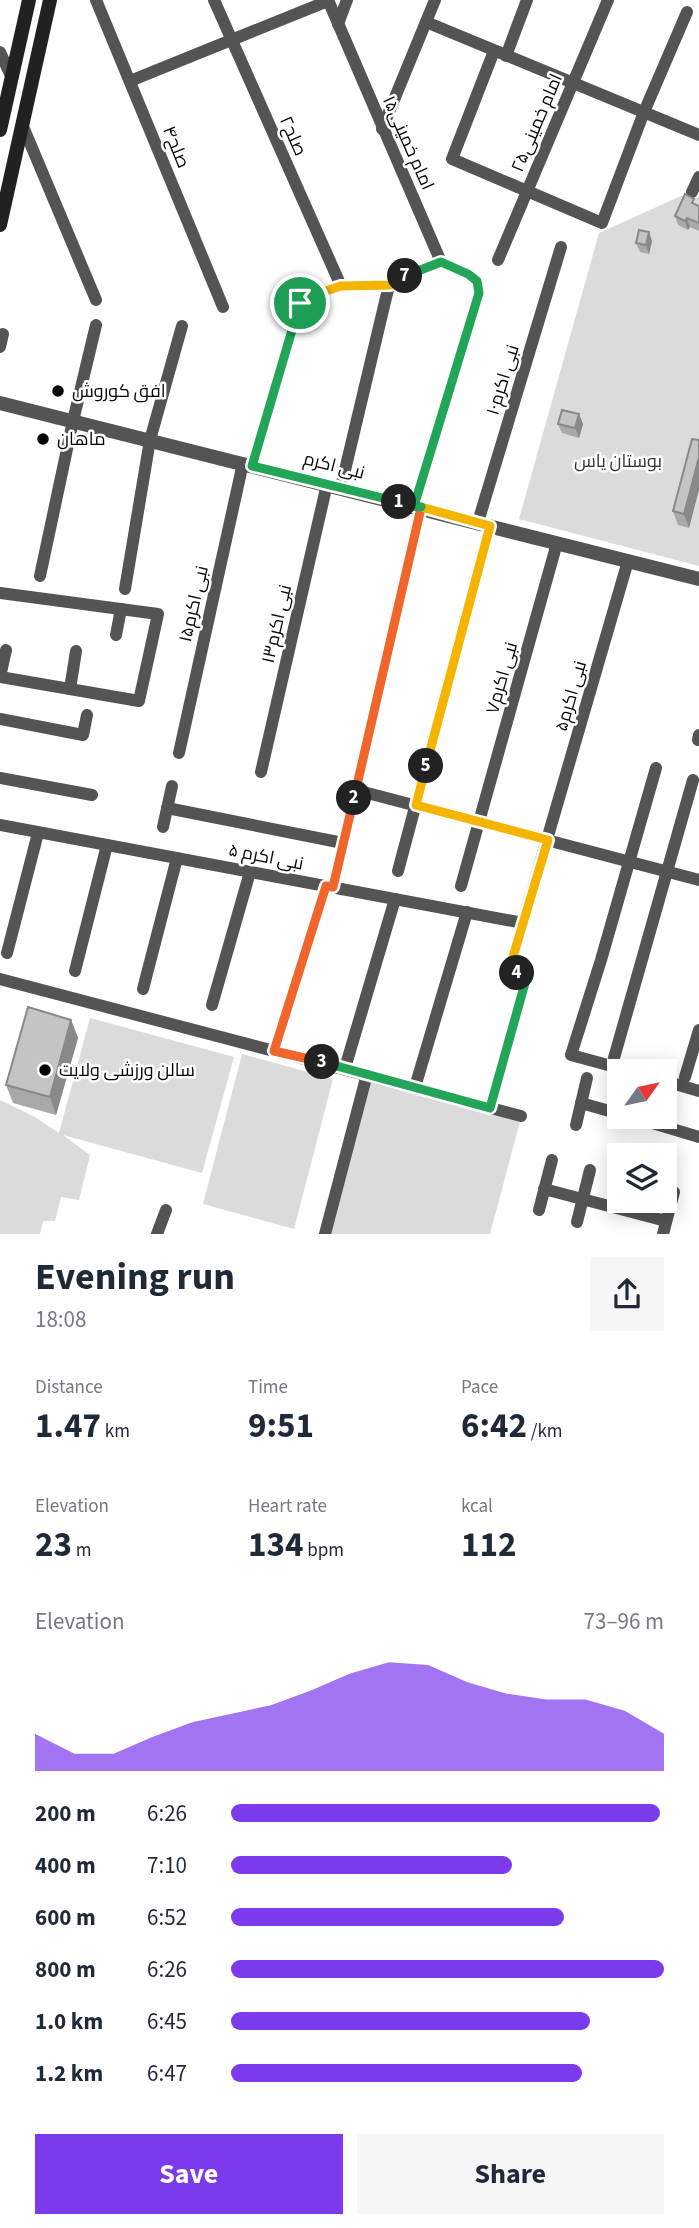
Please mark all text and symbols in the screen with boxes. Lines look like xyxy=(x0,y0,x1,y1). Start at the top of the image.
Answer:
street label: امام خمینی۲۵ xyxy=(505,70,569,176)
street label: ۱۵امام خمینی xyxy=(376,92,440,194)
street label: صلح۲ xyxy=(273,112,313,160)
street label: صلح۴ xyxy=(156,122,196,172)
pin: 7 xyxy=(388,258,422,294)
text: 7 xyxy=(399,262,410,289)
pin xyxy=(270,273,330,333)
icon: arrive xyxy=(281,284,319,322)
street label: نبی اکرم۱۰ xyxy=(480,342,526,418)
place label: افق کوروش xyxy=(72,379,165,404)
marker: افق کوروش xyxy=(50,383,66,399)
place label: ماهان xyxy=(57,427,106,452)
marker: ماهان xyxy=(35,431,51,447)
street label: نبی اکرم xyxy=(301,446,367,486)
park label: بوستان یاس xyxy=(574,449,662,474)
pin: 1 xyxy=(382,484,416,520)
text: 1 xyxy=(393,488,404,515)
street label: نبی اکرم۱۵ xyxy=(173,563,215,645)
street label: نبی اکرم۱۳ xyxy=(256,582,298,666)
street label: نبی اکرم۷ xyxy=(480,639,524,717)
street label: نبی اکرم۵ xyxy=(549,658,593,734)
pin: 5 xyxy=(408,748,444,784)
text: 5 xyxy=(420,752,431,779)
pin: 2 xyxy=(336,780,372,816)
text: 2 xyxy=(348,784,359,811)
street label: نبی اکرم ۵ xyxy=(226,837,306,877)
pin: 4 xyxy=(500,956,534,990)
text: 4 xyxy=(511,959,522,986)
pin: 3 xyxy=(304,1044,340,1080)
text: 3 xyxy=(316,1048,327,1075)
place label: سالن ورزشی ولایت xyxy=(59,1058,195,1083)
north arrow xyxy=(607,1059,677,1129)
map controls xyxy=(607,1059,677,1213)
marker: سالن ورزشی ولایت xyxy=(37,1062,53,1078)
button: layers xyxy=(607,1143,677,1213)
text: Evening run xyxy=(35,1250,235,1304)
button: share xyxy=(590,1257,664,1331)
text: 18:08 xyxy=(35,1303,86,1336)
text: Distance xyxy=(35,1374,103,1401)
text: Time xyxy=(248,1374,288,1401)
text: Pace xyxy=(461,1374,498,1401)
text: 1.47 xyxy=(35,1401,101,1451)
text: 9:51 xyxy=(248,1401,314,1451)
text: 6:42 xyxy=(461,1401,527,1451)
text: km xyxy=(101,1418,130,1445)
text: /km xyxy=(527,1418,563,1445)
text: Elevation xyxy=(35,1493,109,1520)
text: Heart rate xyxy=(248,1493,327,1520)
text: kcal xyxy=(461,1493,493,1520)
text: 23 xyxy=(35,1520,72,1570)
text: 134 xyxy=(248,1520,303,1570)
text: 112 xyxy=(461,1520,516,1570)
text: m xyxy=(72,1537,92,1564)
text: bpm xyxy=(303,1537,344,1564)
text: Elevation xyxy=(35,1605,125,1638)
text: 73–96 m xyxy=(584,1605,664,1638)
text: 200 m xyxy=(35,1797,96,1830)
text: 6:26 xyxy=(147,1797,187,1830)
text: 400 m xyxy=(35,1849,96,1882)
text: 7:10 xyxy=(147,1849,187,1882)
text: 600 m xyxy=(35,1901,96,1934)
text: 6:52 xyxy=(147,1901,187,1934)
text: 800 m xyxy=(35,1953,96,1986)
text: 6:26 xyxy=(147,1953,187,1986)
text: 1.0 km xyxy=(35,2005,103,2038)
text: 6:45 xyxy=(147,2005,187,2038)
text: 1.2 km xyxy=(35,2057,103,2090)
text: 6:47 xyxy=(147,2057,187,2090)
button: Save xyxy=(35,2134,343,2214)
button: Share xyxy=(357,2134,664,2214)

